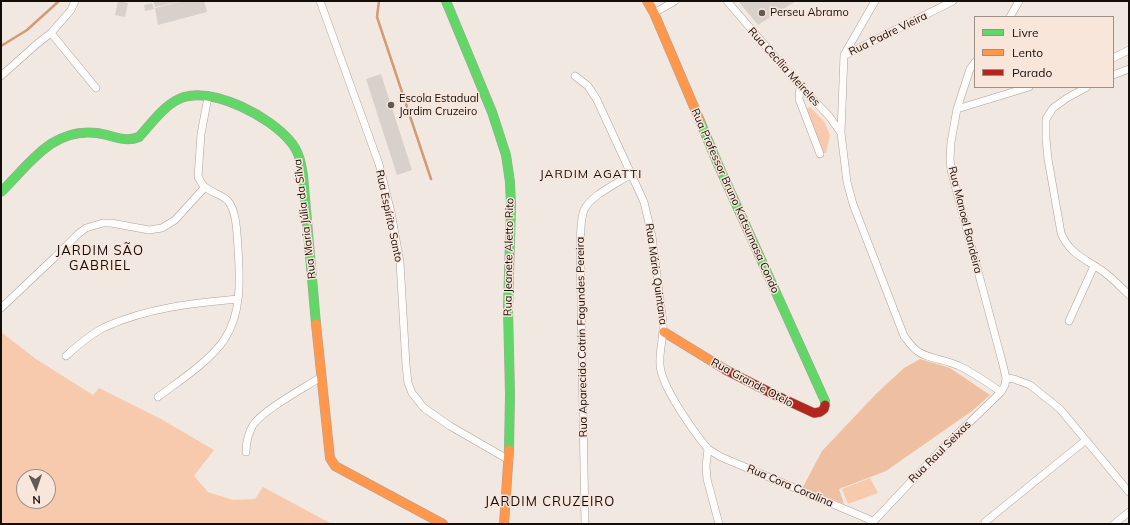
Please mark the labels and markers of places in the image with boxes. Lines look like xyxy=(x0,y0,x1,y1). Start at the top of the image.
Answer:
place label: Perseu Abramo xyxy=(770,6,849,20)
marker: Perseu Abramo xyxy=(757,8,767,18)
place label: Escola Estadual Jardim Cruzeiro xyxy=(399,92,479,118)
marker: Escola Estadual Jardim Cruzeiro xyxy=(386,100,396,110)

